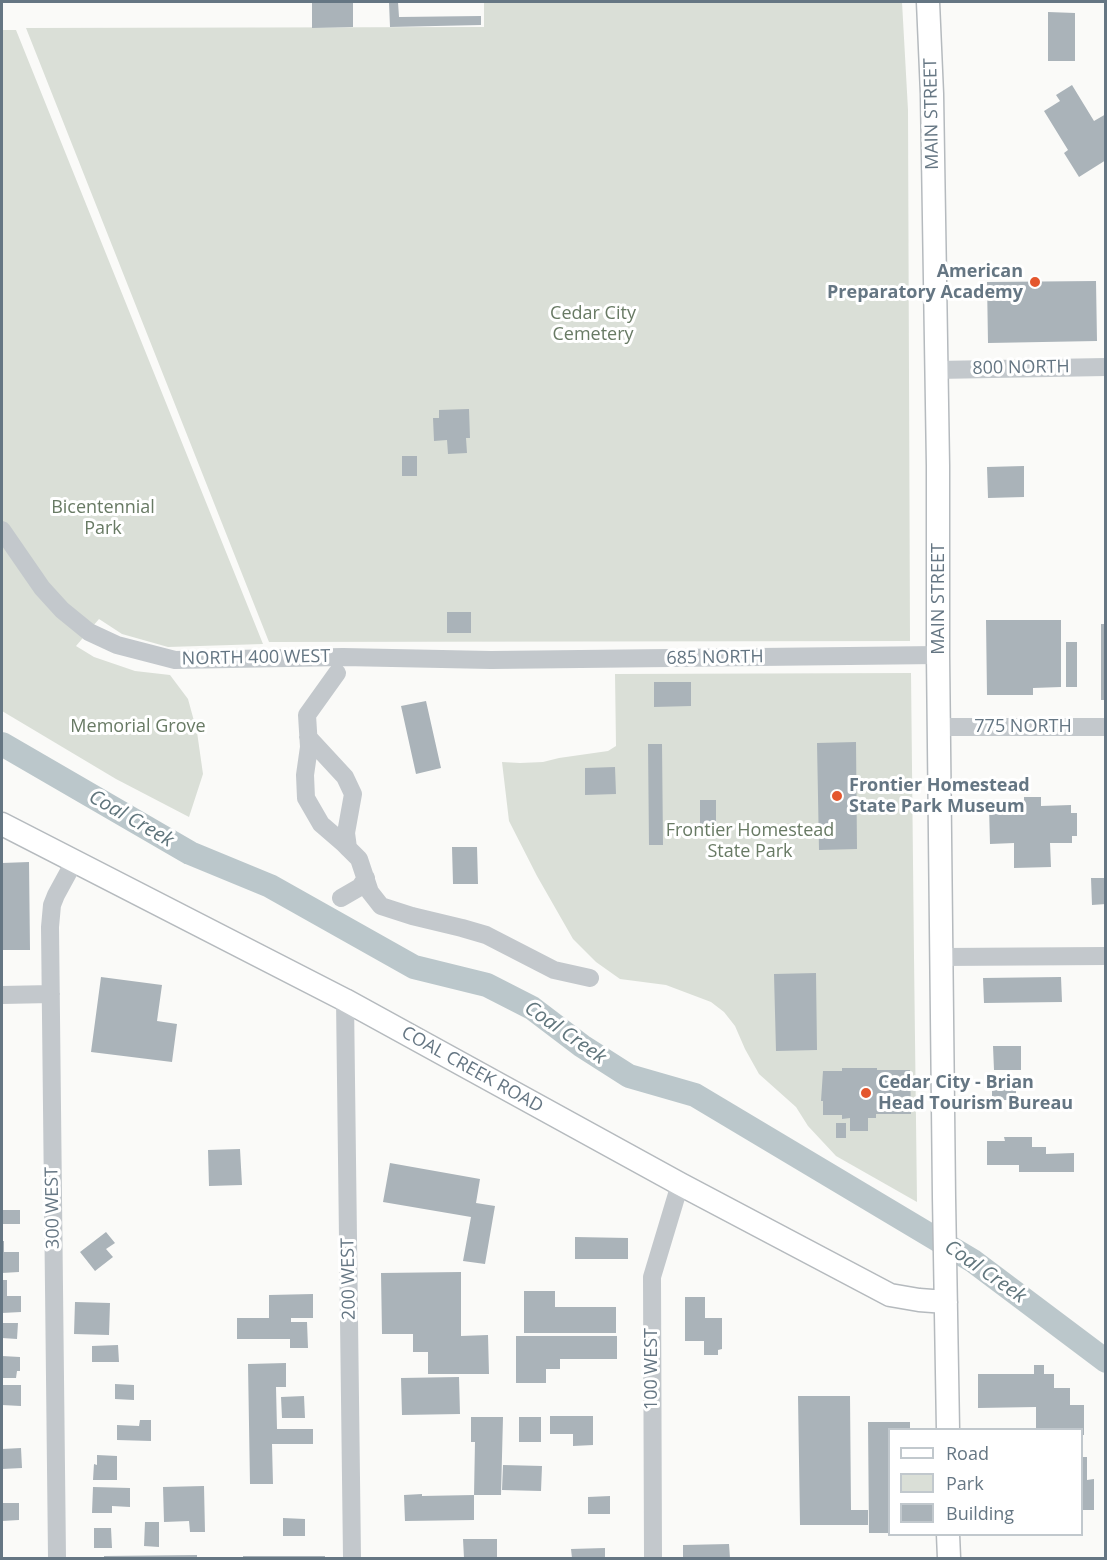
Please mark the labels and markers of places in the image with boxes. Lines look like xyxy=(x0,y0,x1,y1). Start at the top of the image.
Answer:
place label: American Preparatory Academy xyxy=(827,261,1023,304)
marker: American Preparatory Academy xyxy=(1028,275,1042,289)
place label: Frontier Homestead State Park Museum xyxy=(849,775,1030,818)
marker: Frontier Homestead State Park Museum xyxy=(830,789,844,803)
place label: Cedar City - Brian Head Tourism Bureau xyxy=(878,1072,1073,1114)
marker: Cedar City - Brian Head Tourism Bureau xyxy=(859,1086,873,1100)

